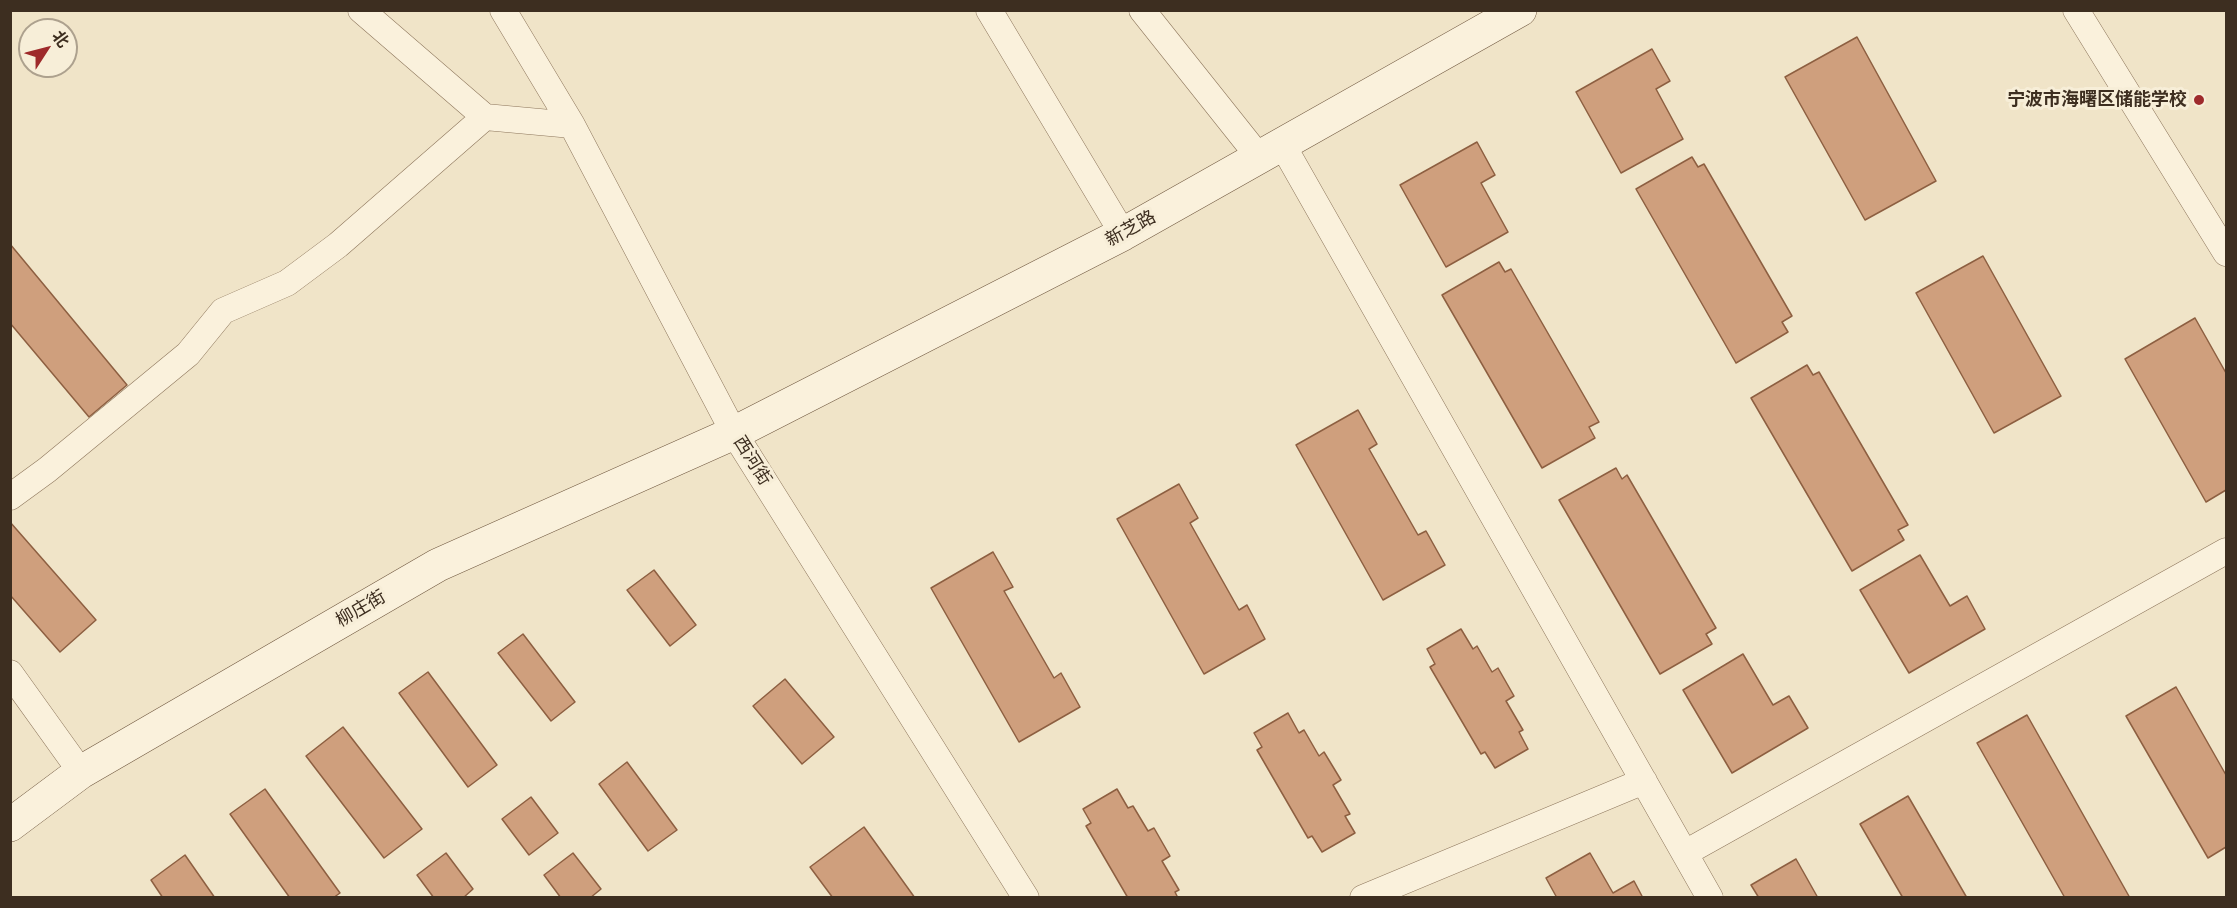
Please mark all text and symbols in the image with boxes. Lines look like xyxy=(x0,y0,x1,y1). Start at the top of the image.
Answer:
north arrow xyxy=(18,18,78,78)
text: 北 xyxy=(48,26,74,51)
place label: 宁波市海曙区储能学校 xyxy=(2007,89,2187,111)
marker: 宁波市海曙区储能学校 xyxy=(2192,93,2206,107)
street label: 新芝路 xyxy=(1102,206,1160,252)
street label: 西河街 xyxy=(729,432,775,490)
street label: 柳庄街 xyxy=(332,586,390,632)

